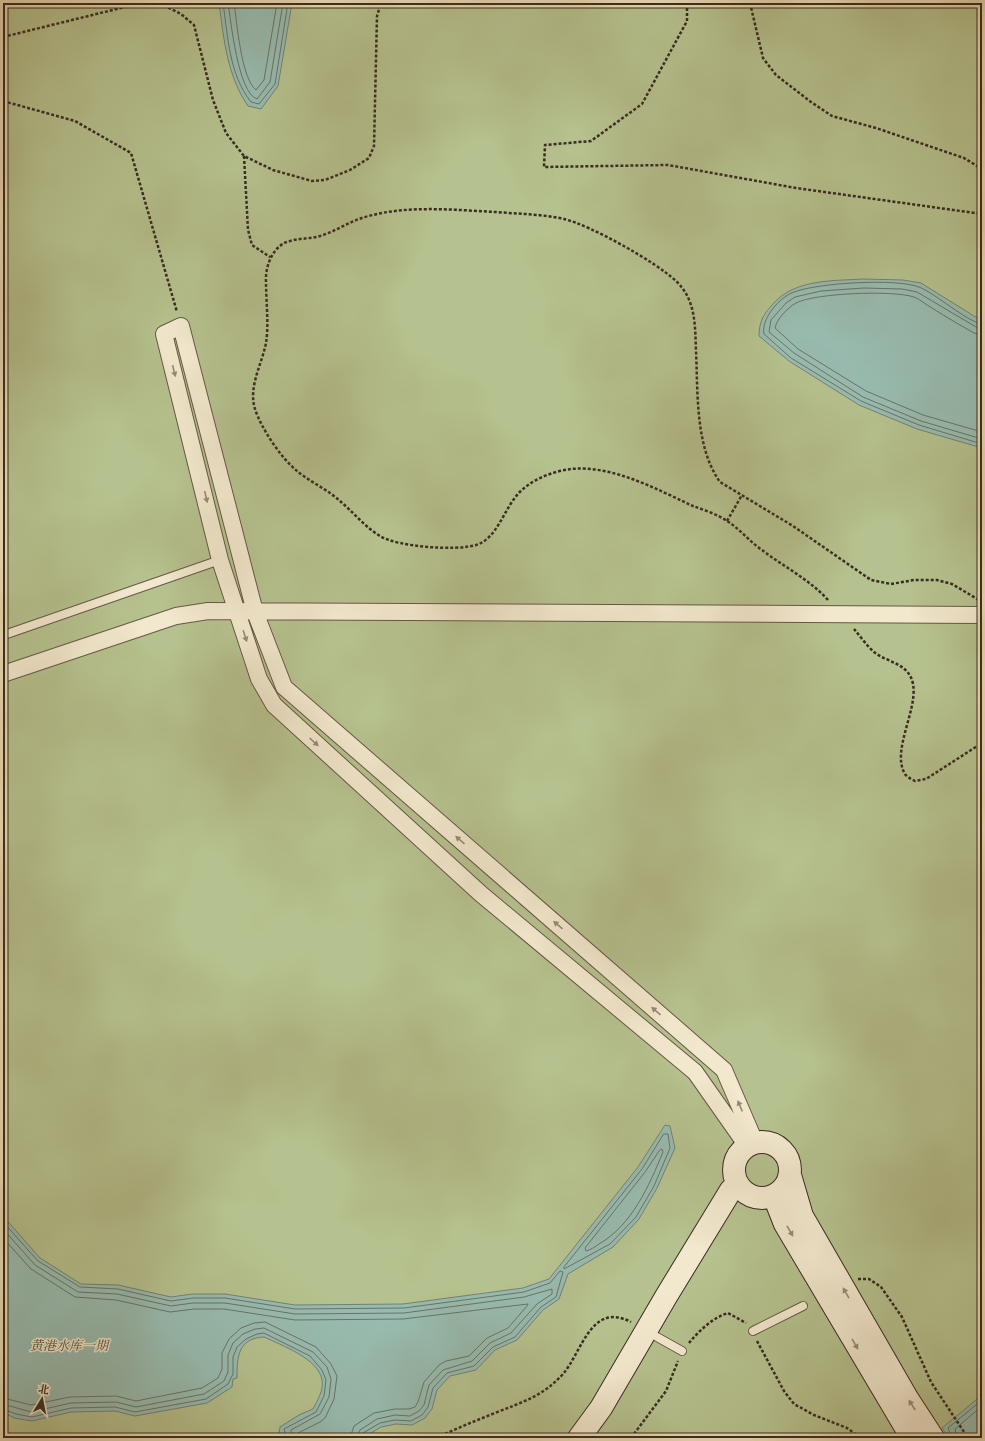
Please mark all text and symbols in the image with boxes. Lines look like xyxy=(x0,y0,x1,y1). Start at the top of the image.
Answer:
one-way arrow xyxy=(171,365,177,378)
one-way arrow xyxy=(203,491,209,504)
one-way arrow xyxy=(242,630,248,642)
one-way arrow xyxy=(309,737,319,747)
one-way arrow xyxy=(454,836,465,845)
one-way arrow xyxy=(553,921,563,930)
one-way arrow xyxy=(651,1006,661,1015)
one-way arrow xyxy=(737,1101,743,1112)
one-way arrow xyxy=(786,1225,793,1237)
one-way arrow xyxy=(843,1287,850,1299)
water label: 黄港水库一期 xyxy=(30,1338,110,1356)
one-way arrow xyxy=(851,1338,858,1350)
north arrow xyxy=(22,1379,62,1419)
text: 北 xyxy=(37,1381,50,1399)
one-way arrow xyxy=(908,1400,916,1410)

